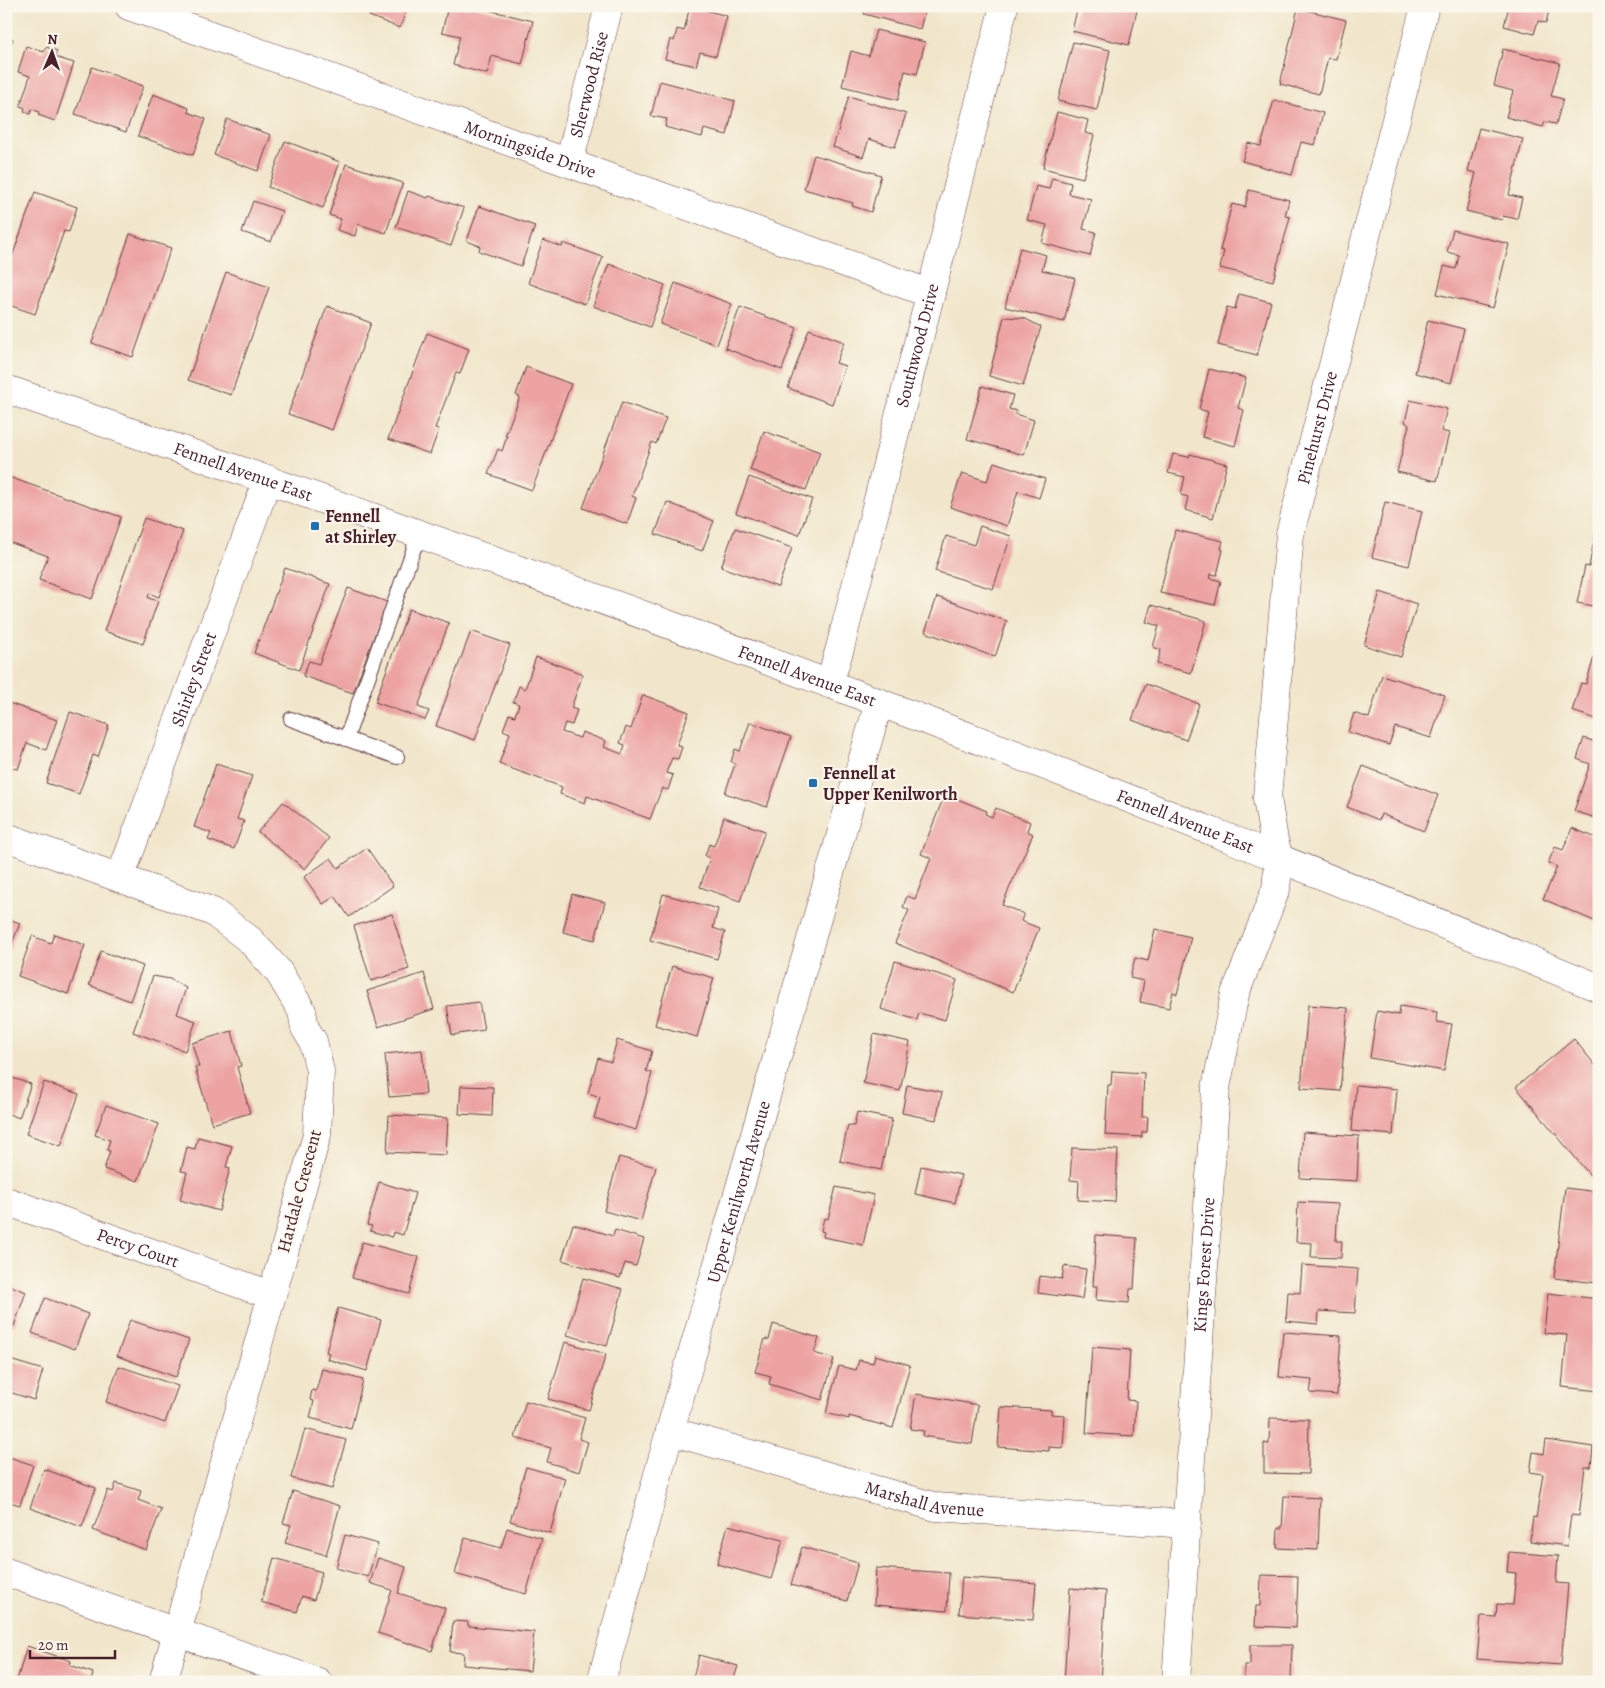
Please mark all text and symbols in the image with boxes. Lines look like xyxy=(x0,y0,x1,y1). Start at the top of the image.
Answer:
north arrow xyxy=(28,28,78,78)
street label: Sherwood Rise xyxy=(564,29,614,140)
text: N xyxy=(47,30,58,49)
street label: Morningside Drive xyxy=(461,115,600,184)
street label: Southwood Drive xyxy=(890,281,945,410)
street label: Pinehurst Drive xyxy=(1291,368,1343,487)
street label: Fennell Avenue East xyxy=(170,436,316,507)
place label: Fennell at Shirley xyxy=(325,504,397,549)
marker: Fennell at Shirley xyxy=(309,520,321,532)
street label: Shirley Street xyxy=(165,628,222,730)
street label: Fennell Avenue East xyxy=(735,639,880,712)
place label: Fennell at Upper Kenilworth xyxy=(823,761,958,806)
marker: Fennell at Upper Kenilworth xyxy=(807,777,819,789)
street label: Fennell Avenue East xyxy=(1113,783,1258,859)
street label: Upper Kenilworth Avenue xyxy=(701,1098,776,1286)
street label: Hardale Crescent xyxy=(271,1127,327,1255)
street label: Kings Forest Drive xyxy=(1188,1197,1221,1333)
street label: Percy Court xyxy=(94,1222,182,1273)
street label: Marshall Avenue xyxy=(862,1475,985,1522)
scale bar xyxy=(30,1628,115,1660)
text: 20 m xyxy=(38,1635,69,1655)

